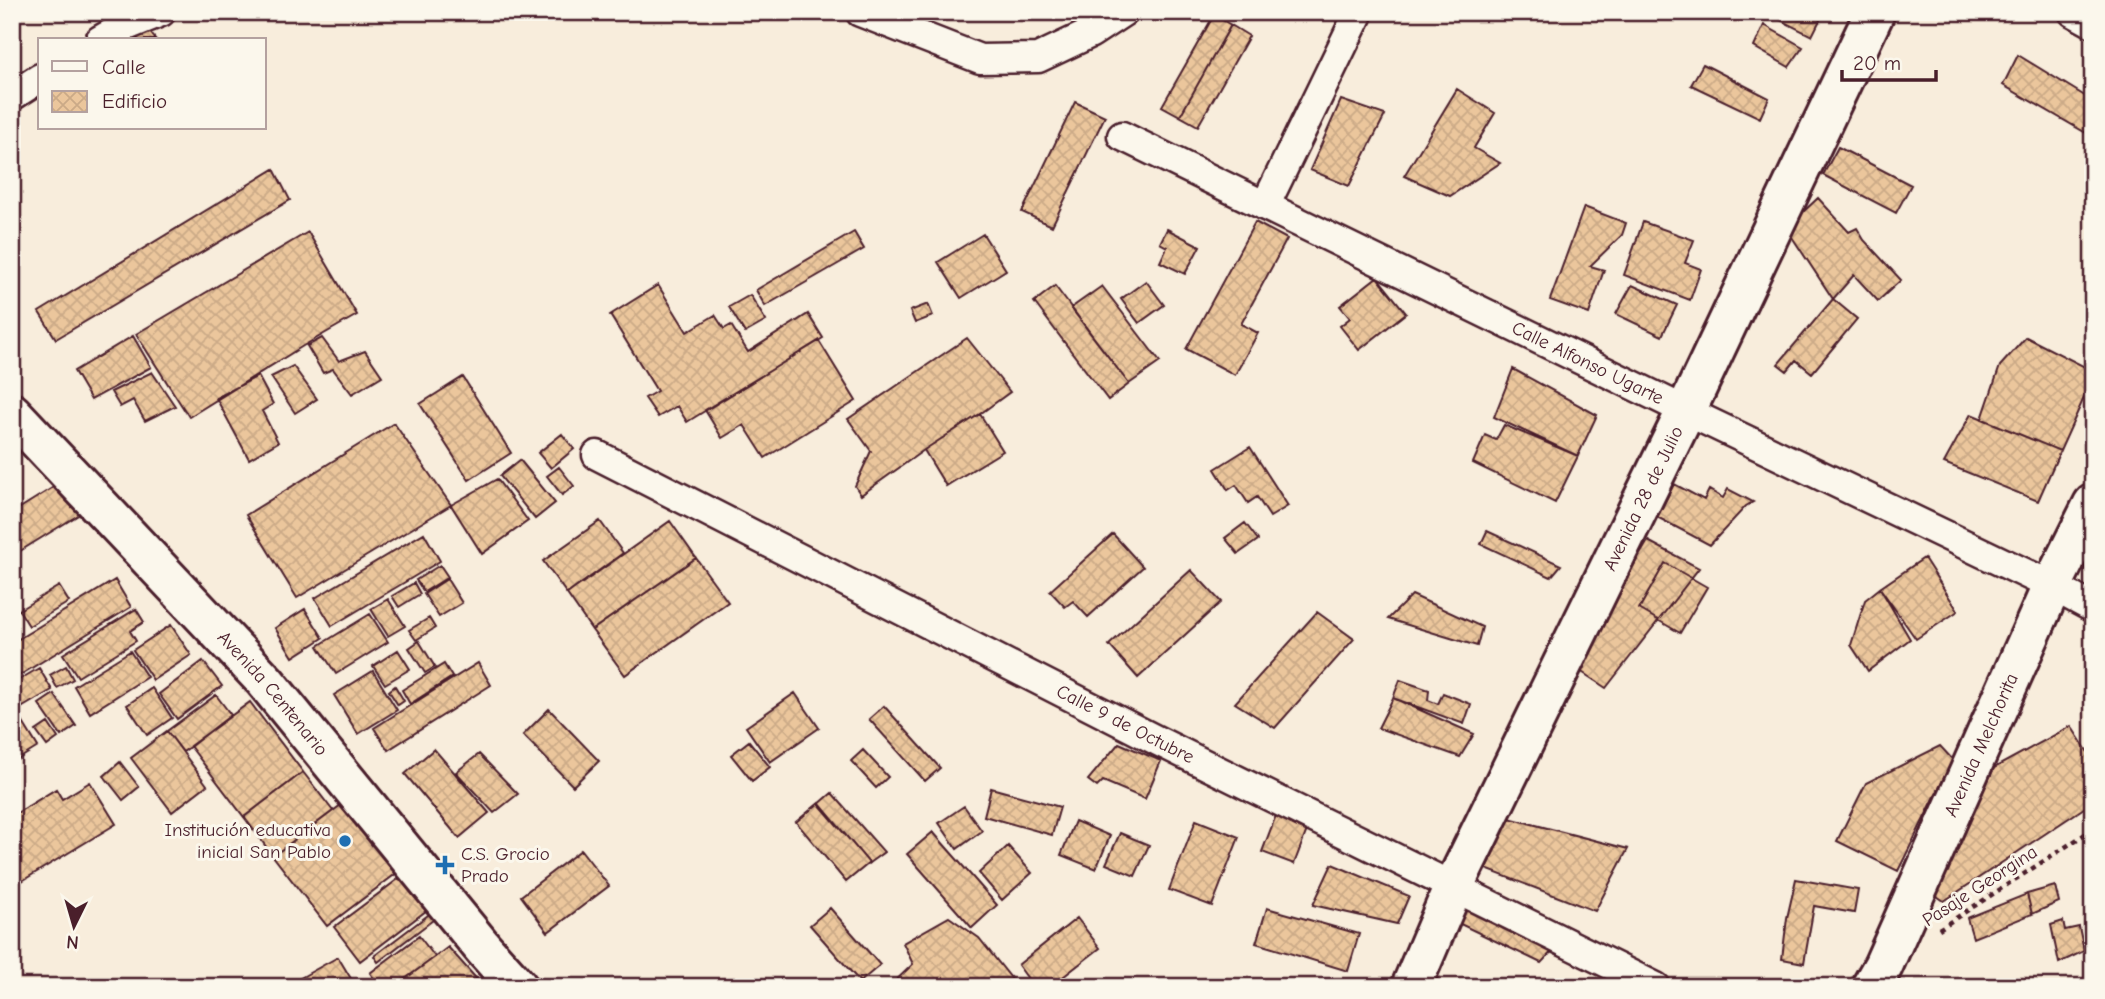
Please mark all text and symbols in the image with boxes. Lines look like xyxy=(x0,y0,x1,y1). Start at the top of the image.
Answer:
legend xyxy=(38,38,266,130)
scale bar xyxy=(1842,38,1937,82)
text: 20 m xyxy=(1853,51,1901,75)
text: Calle xyxy=(102,55,145,79)
text: Edificio xyxy=(102,89,167,113)
street label: Calle Alfonso Ugarte xyxy=(1508,317,1667,409)
street label: Avenida 28 de Julio xyxy=(1599,423,1688,574)
street label: Avenida Centenario xyxy=(213,627,333,760)
street label: Avenida Melchorita xyxy=(1940,670,2023,820)
street label: Calle 9 de Octubre xyxy=(1053,680,1198,768)
place label: Institución educativa inicial San Pablo xyxy=(165,819,331,863)
marker: Institución educativa inicial San Pablo xyxy=(337,833,353,849)
street label: Pasaje Georgina xyxy=(1918,841,2042,931)
place label: C.S. Grocio Prado xyxy=(461,843,550,887)
marker: C.S. Grocio Prado xyxy=(435,855,455,875)
north arrow xyxy=(38,890,108,960)
text: N xyxy=(65,930,80,953)

